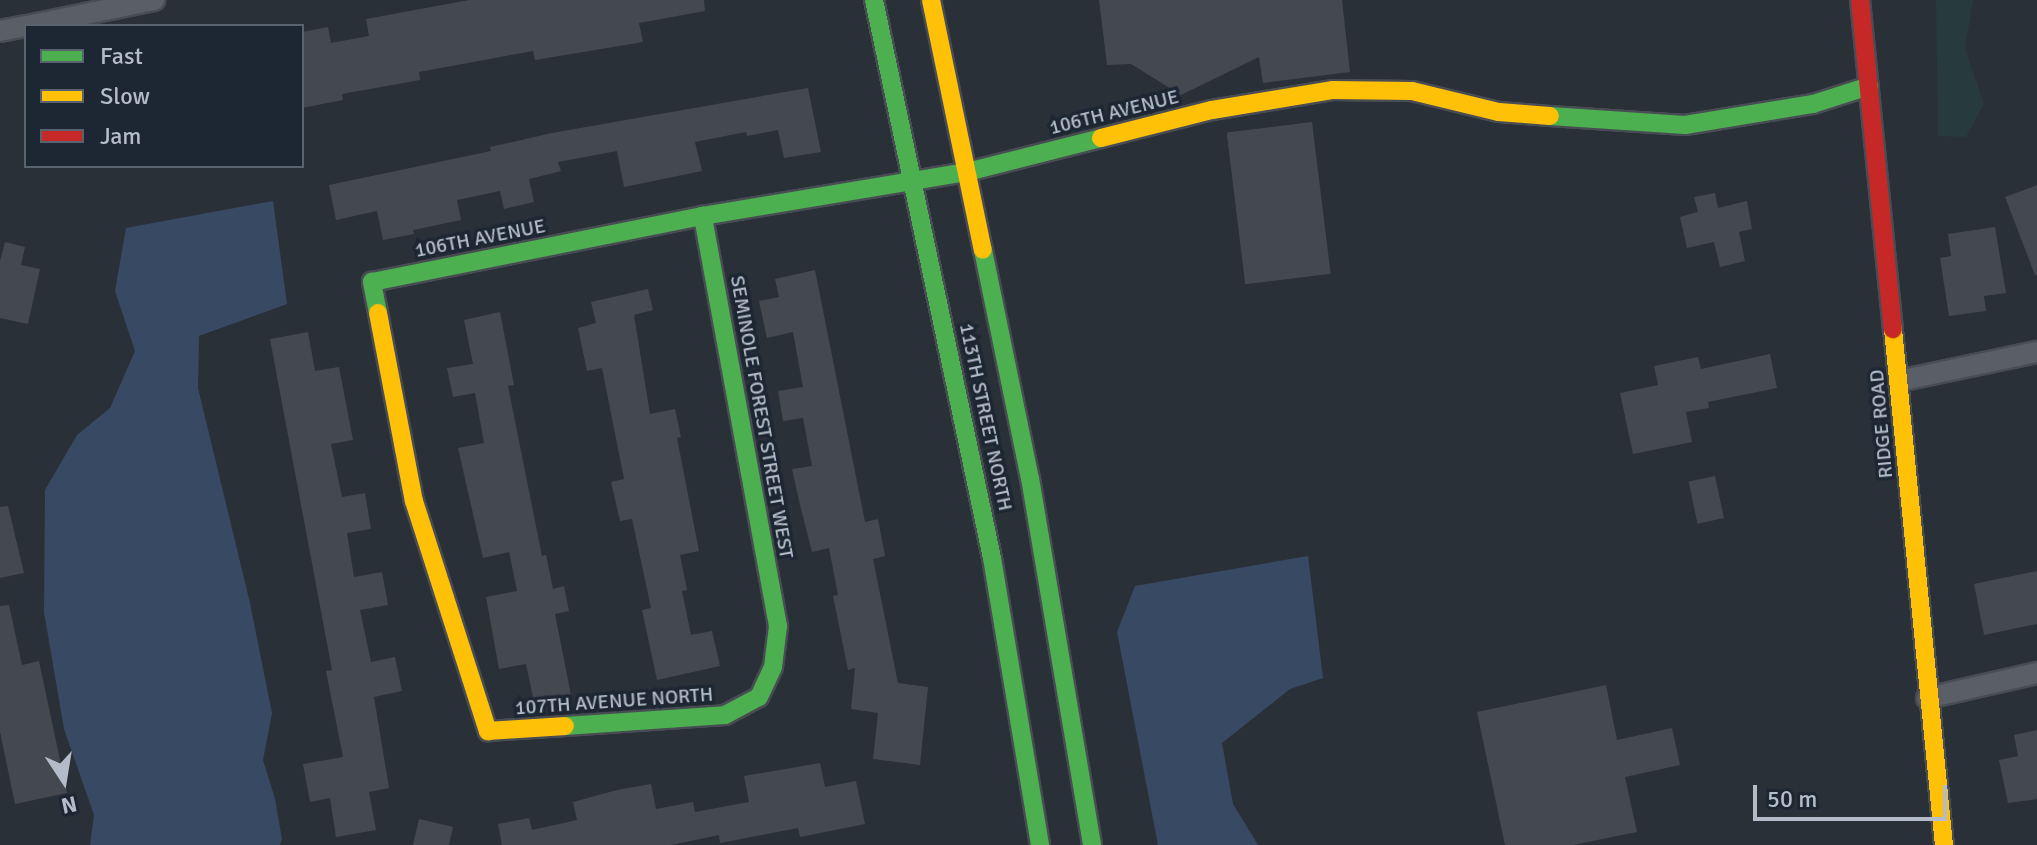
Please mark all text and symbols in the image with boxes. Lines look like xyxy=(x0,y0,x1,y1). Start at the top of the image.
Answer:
legend xyxy=(24,24,304,168)
text: Fast xyxy=(100,41,143,71)
text: Slow xyxy=(100,81,150,111)
street label: 106TH AVENUE xyxy=(1047,84,1181,140)
text: Jam xyxy=(100,121,141,151)
street label: 106TH AVENUE xyxy=(413,214,547,262)
street label: SEMINOLE FOREST STREET WEST xyxy=(725,274,799,560)
street label: 113TH STREET NORTH xyxy=(954,321,1018,513)
street label: RIDGE ROAD xyxy=(1864,369,1898,479)
street label: 107TH AVENUE NORTH xyxy=(514,682,714,720)
north arrow xyxy=(24,741,104,821)
scale bar xyxy=(1757,769,1951,819)
text: 50 m xyxy=(1767,784,1817,814)
text: N xyxy=(59,790,79,820)

